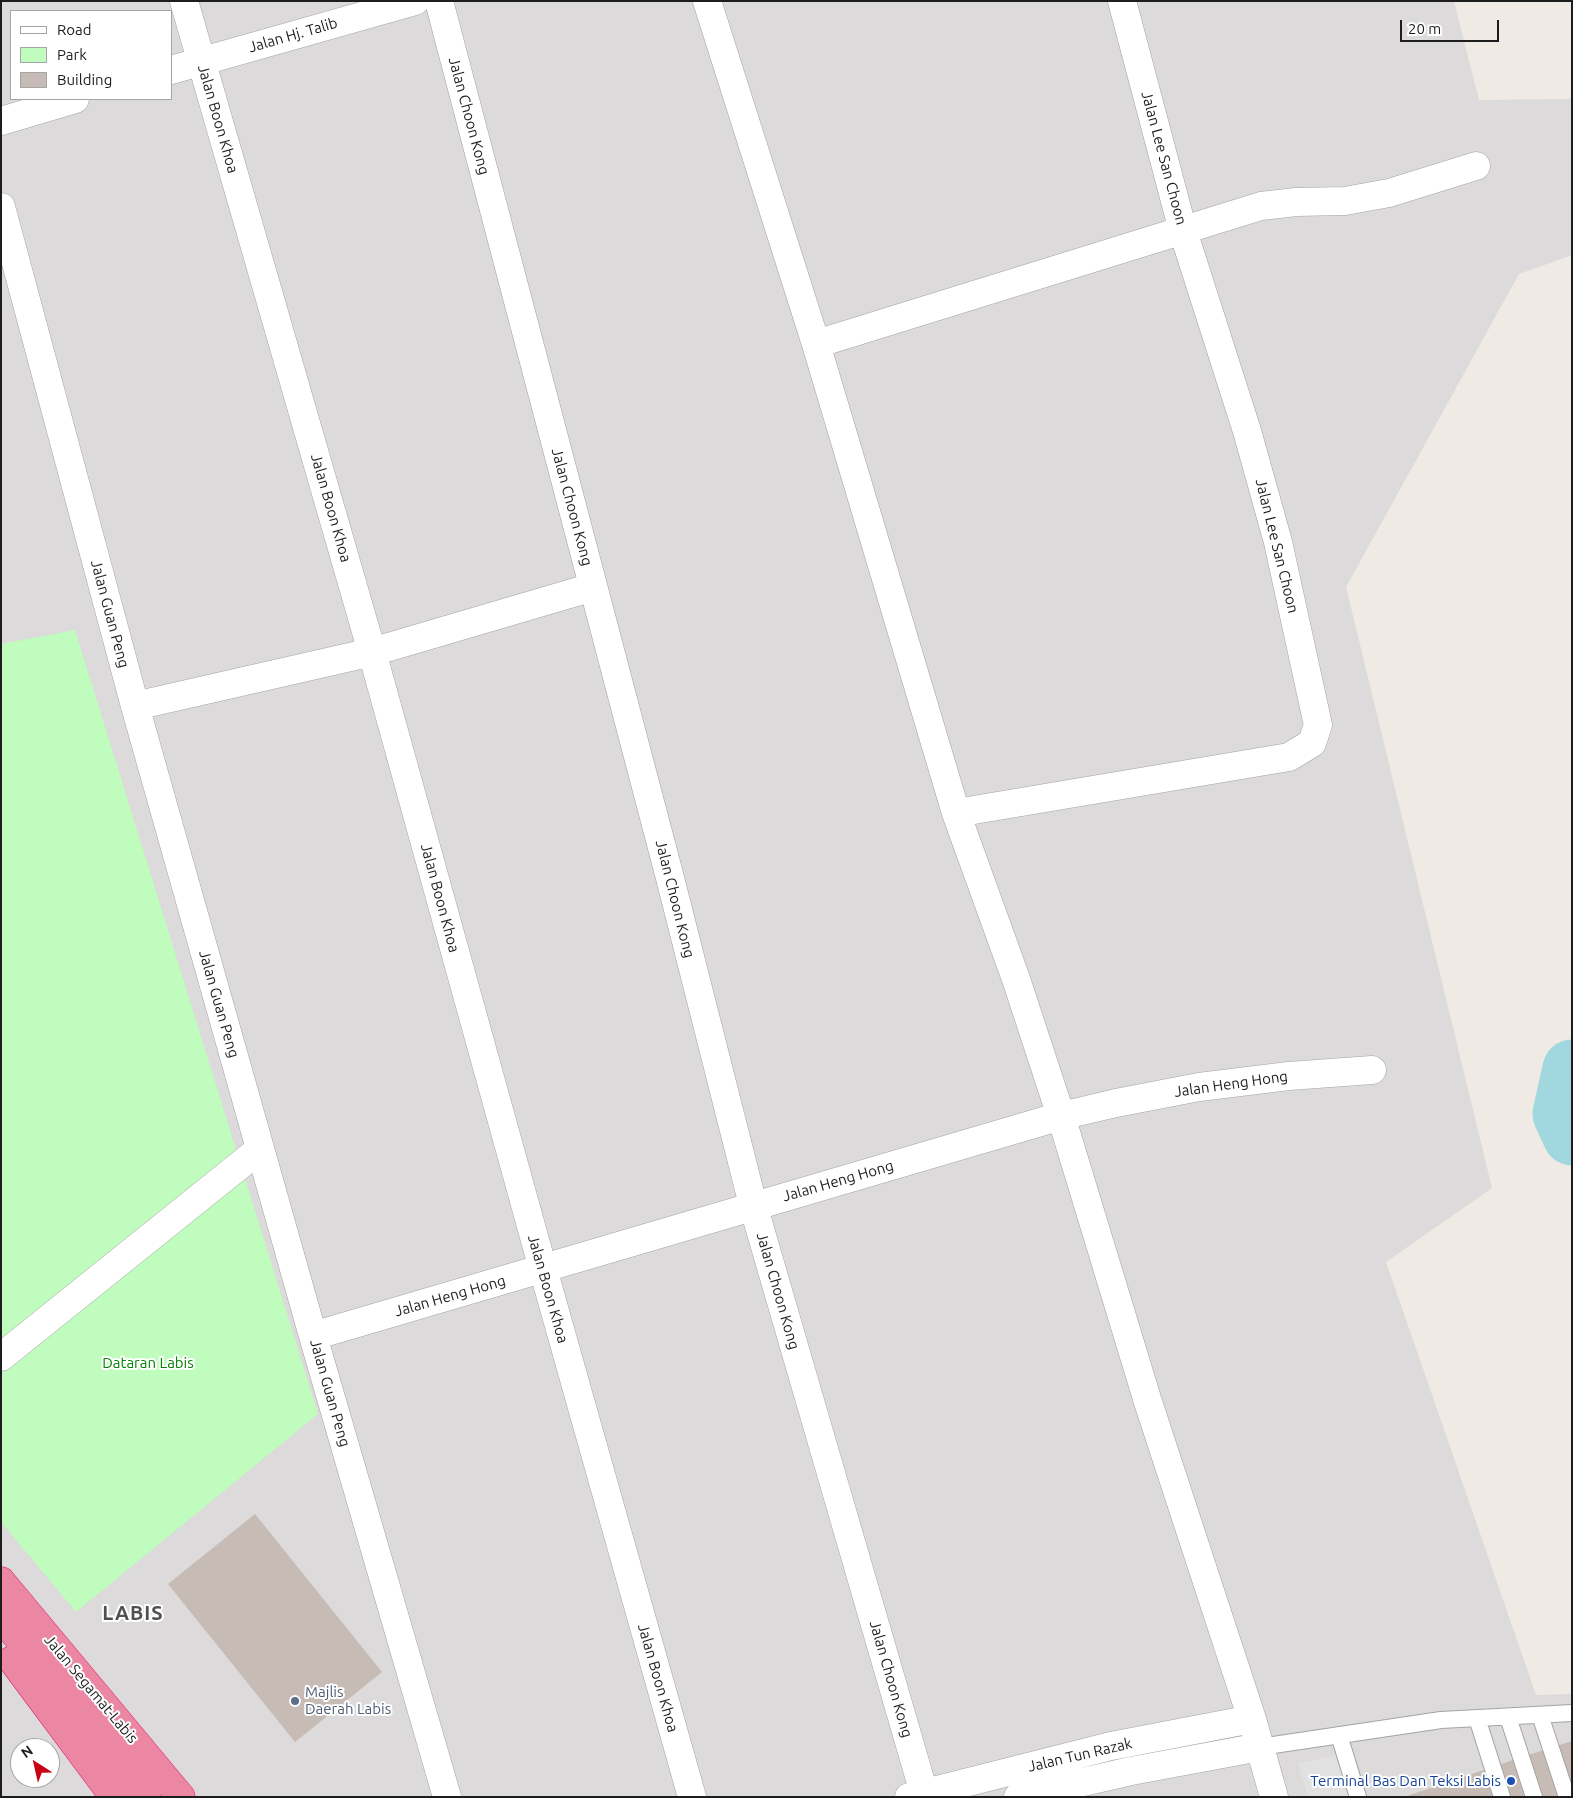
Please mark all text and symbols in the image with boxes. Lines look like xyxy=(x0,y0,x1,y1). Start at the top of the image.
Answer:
legend xyxy=(10,10,172,100)
scale bar xyxy=(1403,10,1502,42)
street label: Jalan Hj. Talib xyxy=(246,14,340,56)
text: 20 m xyxy=(1408,20,1441,37)
text: Road xyxy=(57,21,92,38)
text: Park xyxy=(57,46,87,63)
street label: Jalan Choon Kong xyxy=(445,55,493,177)
street label: Jalan Boon Khoa xyxy=(194,63,242,175)
text: Building xyxy=(57,71,112,88)
street label: Jalan Lee San Choon xyxy=(1137,89,1191,227)
street label: Jalan Choon Kong xyxy=(548,446,596,568)
street label: Jalan Boon Khoa xyxy=(307,452,355,564)
street label: Jalan Lee San Choon xyxy=(1252,477,1302,615)
street label: Jalan Guan Peng xyxy=(87,558,133,670)
street label: Jalan Choon Kong xyxy=(652,838,698,960)
street label: Jalan Boon Khoa xyxy=(417,842,463,954)
street label: Jalan Guan Peng xyxy=(195,948,243,1060)
street label: Jalan Heng Hong xyxy=(1173,1067,1289,1101)
street label: Jalan Heng Hong xyxy=(780,1157,896,1205)
street label: Jalan Choon Kong xyxy=(753,1230,803,1352)
street label: Jalan Boon Khoa xyxy=(524,1233,572,1345)
street label: Jalan Heng Hong xyxy=(392,1272,508,1320)
street label: Jalan Guan Peng xyxy=(306,1337,354,1449)
park label: Dataran Labis xyxy=(102,1354,194,1372)
district label: LABIS xyxy=(102,1601,164,1625)
street label: Jalan Choon Kong xyxy=(866,1618,916,1740)
street label: Jalan Boon Khoa xyxy=(634,1622,682,1734)
street label: Jalan Segamat-Labis xyxy=(40,1631,142,1747)
place label: Majlis Daerah Labis xyxy=(305,1683,391,1718)
marker: Majlis Daerah Labis xyxy=(289,1695,301,1707)
street label: Jalan Tun Razak xyxy=(1026,1734,1134,1776)
north arrow xyxy=(10,1738,60,1788)
text: N xyxy=(18,1742,36,1761)
place label: Terminal Bas Dan Teksi Labis xyxy=(1310,1772,1501,1790)
marker: Terminal Bas Dan Teksi Labis xyxy=(1505,1775,1517,1787)

